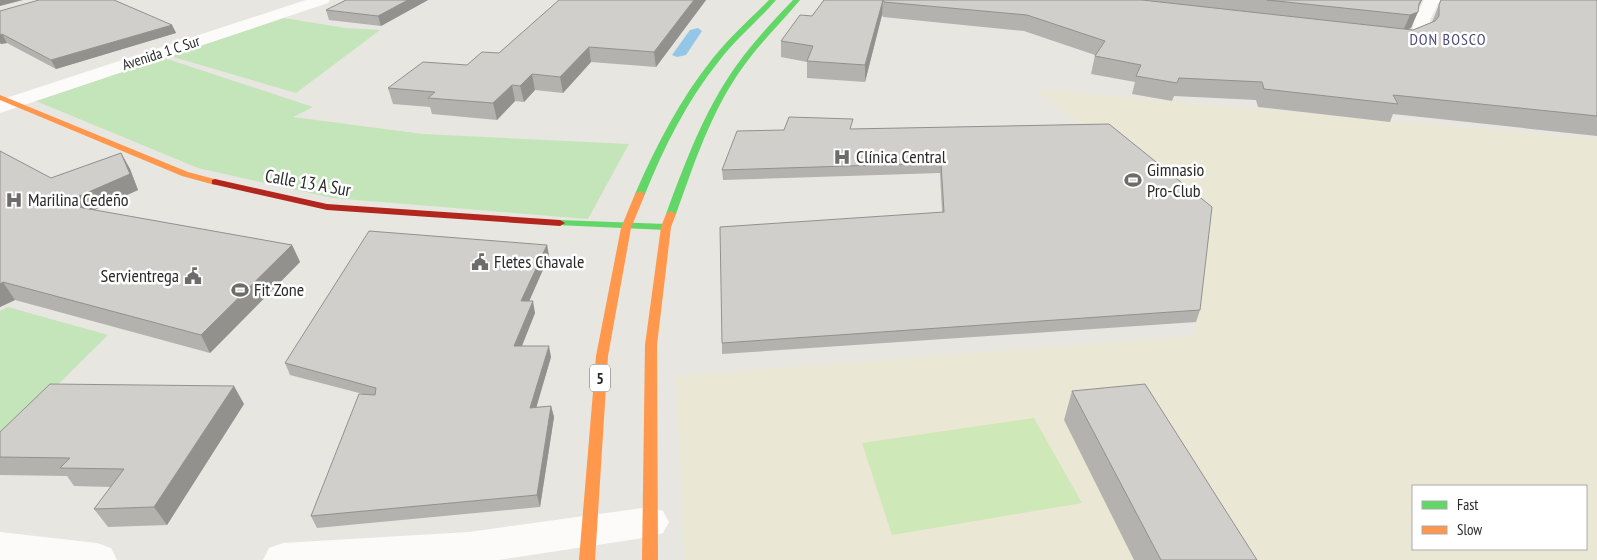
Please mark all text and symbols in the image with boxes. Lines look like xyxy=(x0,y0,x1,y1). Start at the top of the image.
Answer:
district label: DON BOSCO xyxy=(1409,29,1487,49)
street label: Avenida 1 C Sur xyxy=(120,31,203,74)
place label: Clínica Central xyxy=(856,145,947,168)
hospital icon: Clínica Central xyxy=(832,147,852,167)
place label: Gimnasio Pro-Club xyxy=(1147,158,1205,202)
street label: Calle 13 A Sur xyxy=(263,164,353,201)
sports icon: Gimnasio Pro-Club xyxy=(1123,170,1143,190)
place label: Marilina Cedeño xyxy=(28,188,129,211)
hospital icon: Marilina Cedeño xyxy=(4,190,24,210)
place label: Fletes Chavale xyxy=(494,250,584,273)
public building icon: Fletes Chavale xyxy=(470,252,490,272)
place label: Servientrega xyxy=(101,264,179,287)
public building icon: Servientrega xyxy=(183,266,203,286)
place label: Fit Zone xyxy=(254,278,304,301)
sports icon: Fit Zone xyxy=(230,280,250,300)
road number: 5 xyxy=(590,364,610,392)
legend xyxy=(1412,485,1587,550)
text: Fast xyxy=(1457,495,1478,514)
text: Slow xyxy=(1457,520,1482,539)

